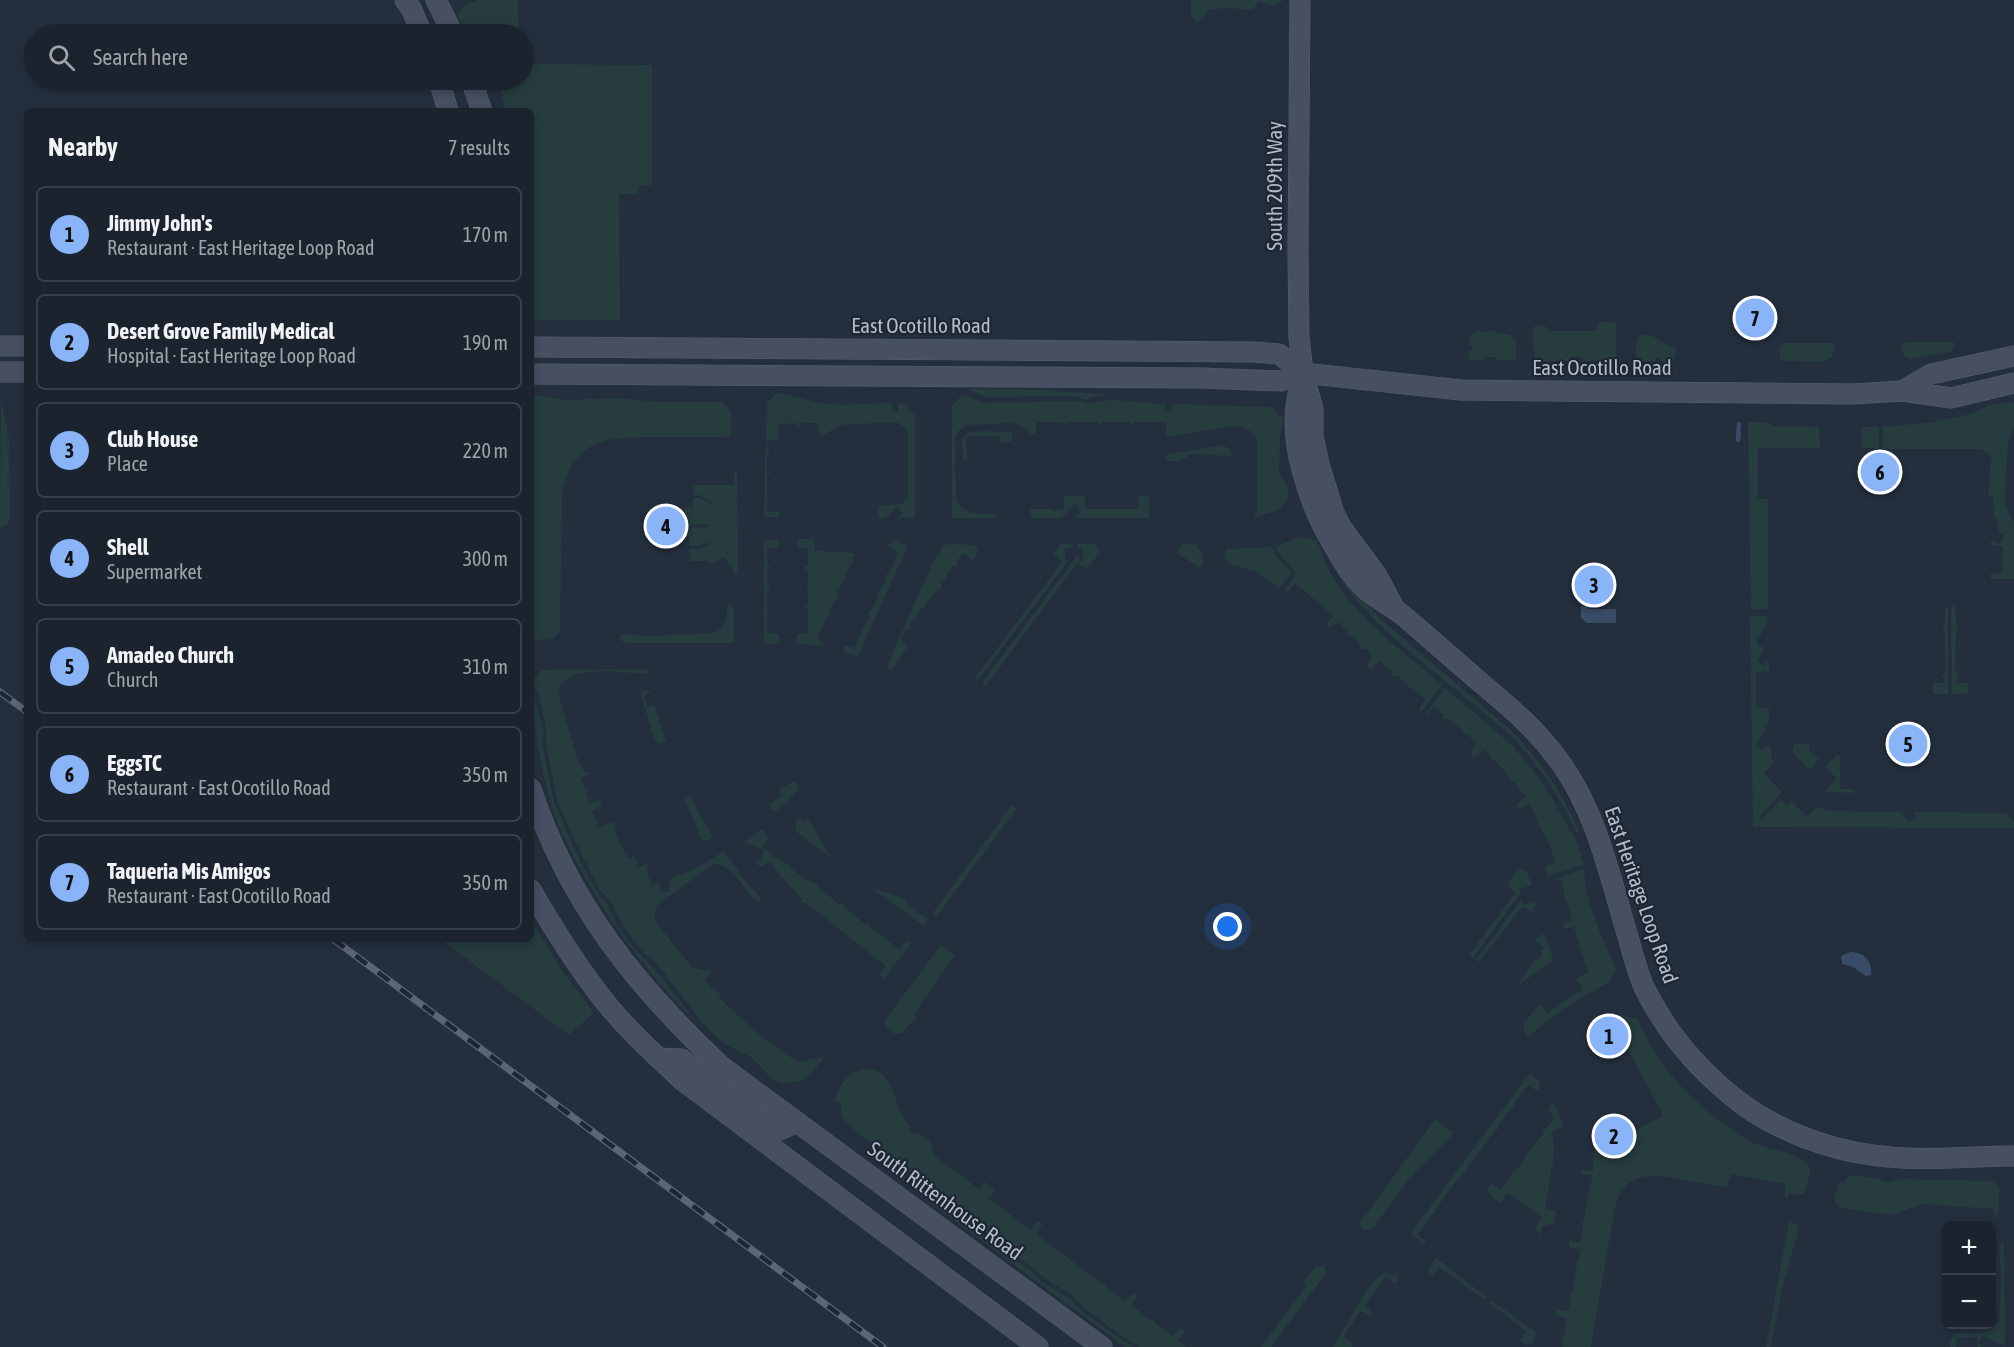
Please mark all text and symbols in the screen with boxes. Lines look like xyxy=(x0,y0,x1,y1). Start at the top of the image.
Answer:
search box xyxy=(24,24,534,90)
icon: search xyxy=(45,41,78,74)
text: Search here xyxy=(93,44,188,70)
street label: South 209th Way xyxy=(1262,121,1286,251)
text: Nearby xyxy=(48,132,118,162)
text: 7 results xyxy=(448,136,510,159)
text: Jimmy John's xyxy=(107,210,213,236)
text: 1 xyxy=(65,223,74,246)
text: 170 m xyxy=(463,223,508,246)
text: Restaurant · East Heritage Loop Road xyxy=(107,236,374,259)
pin: 7 xyxy=(1736,296,1774,340)
street label: East Ocotillo Road xyxy=(851,313,991,337)
text: Desert Grove Family Medical xyxy=(107,318,334,344)
text: 2 xyxy=(65,331,74,354)
text: 190 m xyxy=(463,331,508,354)
text: Hospital · East Heritage Loop Road xyxy=(107,344,356,367)
street label: East Ocotillo Road xyxy=(1532,355,1672,379)
text: Club House xyxy=(107,426,198,452)
text: 3 xyxy=(65,439,74,462)
text: 220 m xyxy=(463,439,508,462)
pin: 6 xyxy=(1860,450,1900,494)
text: Place xyxy=(107,452,148,475)
pin: 4 xyxy=(646,504,686,548)
text: Shell xyxy=(107,534,149,560)
text: 4 xyxy=(65,547,74,570)
text: 300 m xyxy=(463,547,508,570)
text: Supermarket xyxy=(107,560,202,583)
pin: 3 xyxy=(1574,562,1614,608)
text: Amadeo Church xyxy=(107,642,234,668)
text: 5 xyxy=(65,655,74,678)
text: 310 m xyxy=(463,655,508,678)
text: Church xyxy=(107,668,158,691)
pin: 5 xyxy=(1888,722,1928,766)
text: EggsTC xyxy=(107,750,162,776)
text: 6 xyxy=(65,763,74,786)
text: 350 m xyxy=(463,763,508,786)
text: Restaurant · East Ocotillo Road xyxy=(107,776,331,799)
street label: East Heritage Loop Road xyxy=(1600,803,1683,986)
text: Taqueria Mis Amigos xyxy=(107,858,271,884)
text: 7 xyxy=(65,871,74,894)
text: 350 m xyxy=(463,871,508,894)
text: Restaurant · East Ocotillo Road xyxy=(107,884,331,907)
your location xyxy=(1213,912,1242,941)
pin: 1 xyxy=(1590,1014,1628,1058)
pin: 2 xyxy=(1594,1114,1634,1158)
street label: South Rittenhouse Road xyxy=(864,1136,1027,1264)
map controls xyxy=(1942,1221,1996,1329)
button: + xyxy=(1942,1221,1996,1275)
button: − xyxy=(1942,1275,1996,1329)

